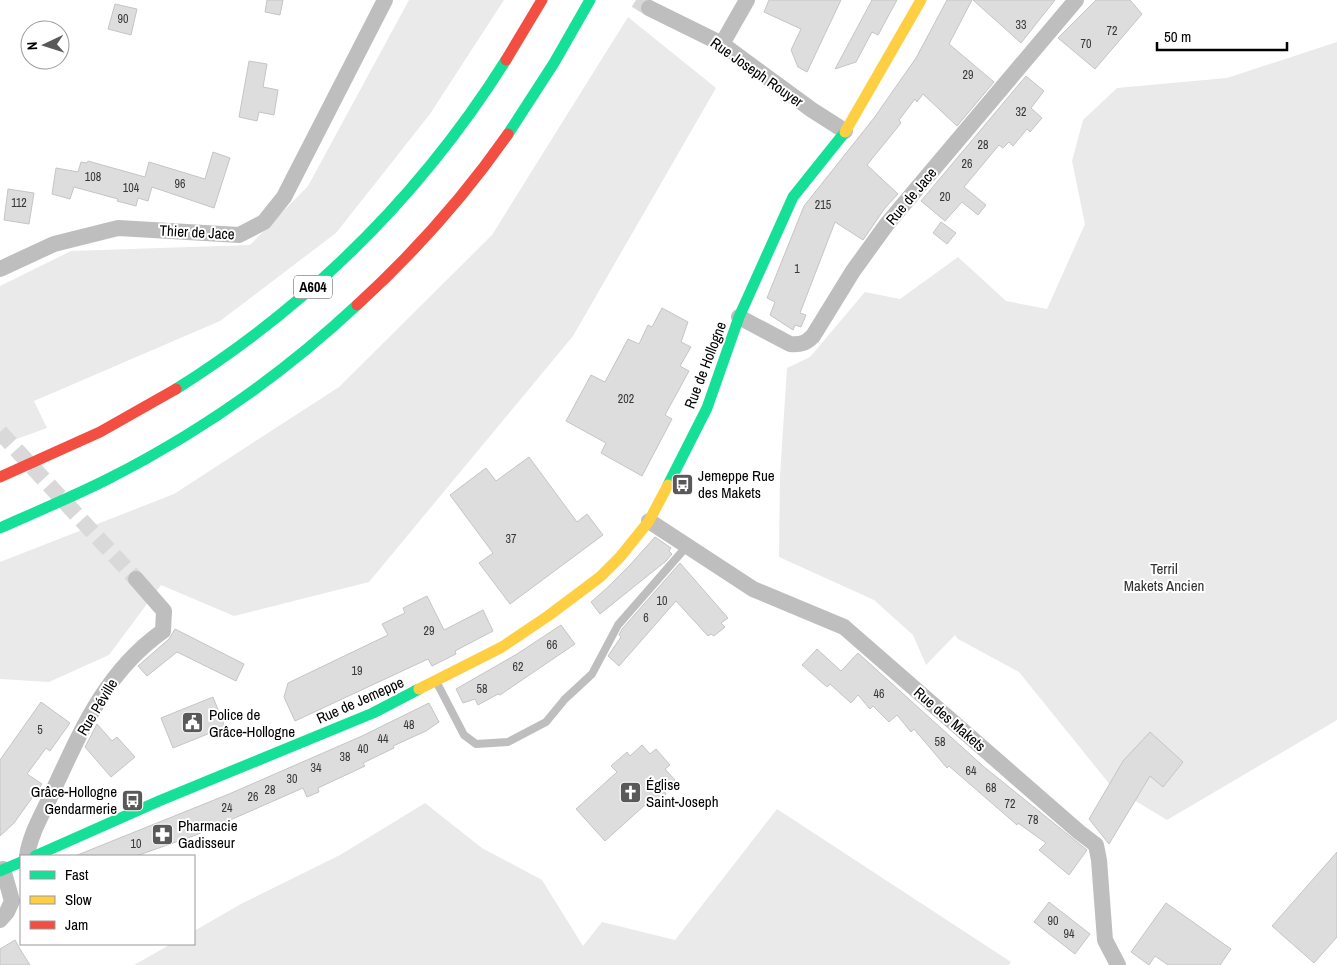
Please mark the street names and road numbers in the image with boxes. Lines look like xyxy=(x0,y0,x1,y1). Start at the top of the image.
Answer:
street label: Rue Joseph Rouyer xyxy=(706,32,808,112)
street label: Rue de Jace xyxy=(881,163,941,229)
street label: Thier de Jace xyxy=(159,220,235,244)
road number: A604 xyxy=(294,276,332,298)
street label: Rue de Hollogne xyxy=(679,318,731,412)
street label: Rue de Jemeppe xyxy=(313,671,407,729)
street label: Rue Péville xyxy=(72,675,122,739)
street label: Rue des Makets xyxy=(910,682,990,756)

